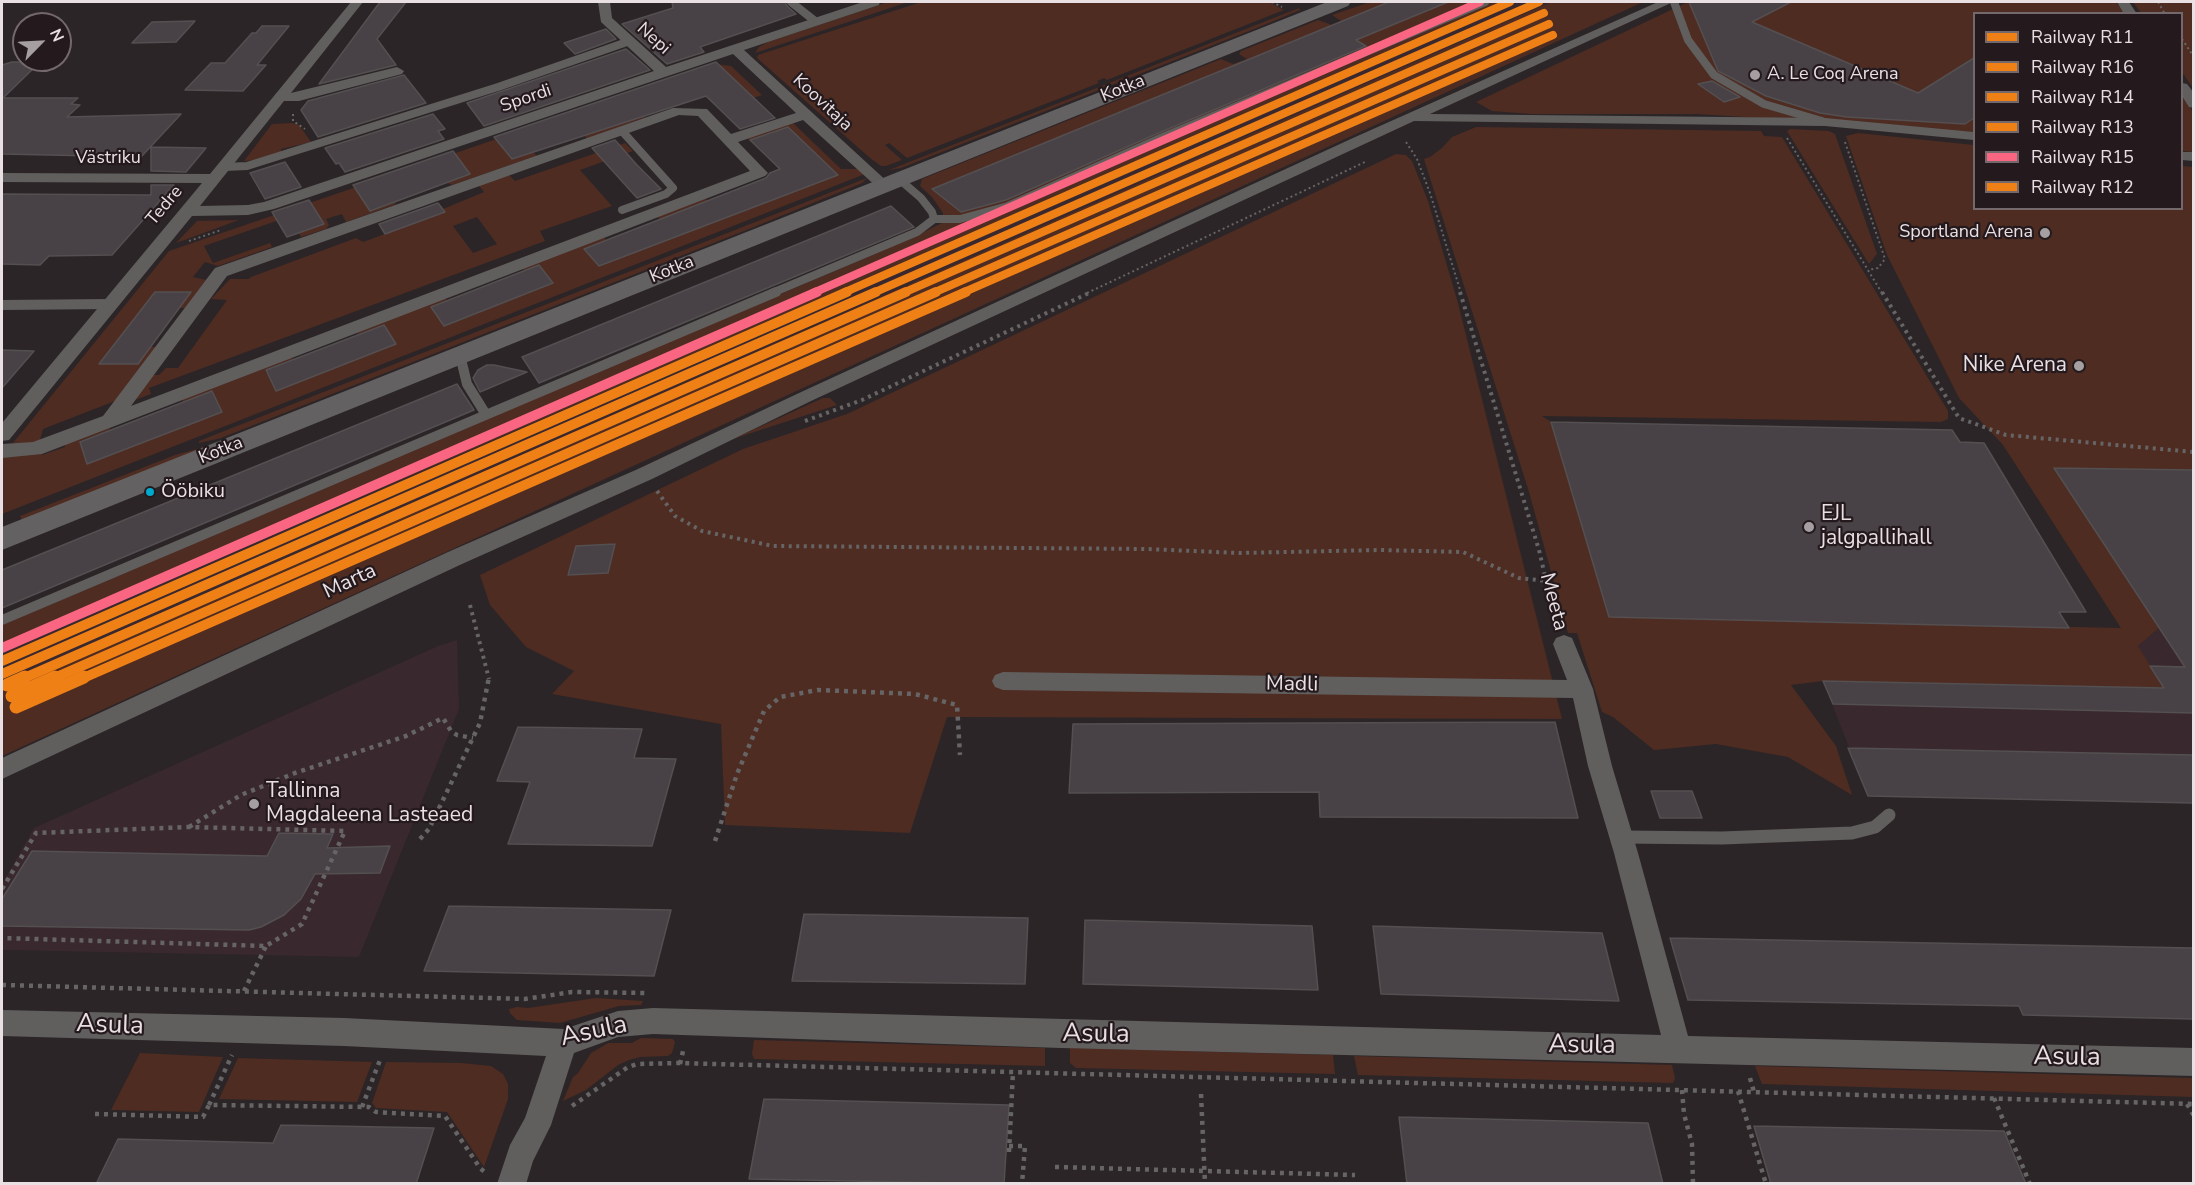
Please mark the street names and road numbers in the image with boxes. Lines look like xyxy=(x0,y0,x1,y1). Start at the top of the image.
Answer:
street label: Nepi xyxy=(632,18,674,60)
street label: Koovitaja xyxy=(788,70,856,136)
street label: Kotka xyxy=(1098,70,1148,108)
street label: Spordi xyxy=(498,80,554,118)
street label: Västriku xyxy=(75,148,141,170)
street label: Tedre xyxy=(142,182,188,230)
street label: Kotka xyxy=(647,251,697,289)
street label: Kotka xyxy=(196,432,246,470)
street label: Marta xyxy=(319,559,381,605)
street label: Meeta xyxy=(1533,570,1573,634)
street label: Madli xyxy=(1266,672,1318,698)
street label: Asula xyxy=(76,1009,144,1043)
street label: Asula xyxy=(558,1010,630,1054)
street label: Asula xyxy=(1062,1019,1130,1051)
street label: Asula xyxy=(1548,1030,1616,1062)
street label: Asula xyxy=(2033,1042,2101,1074)

